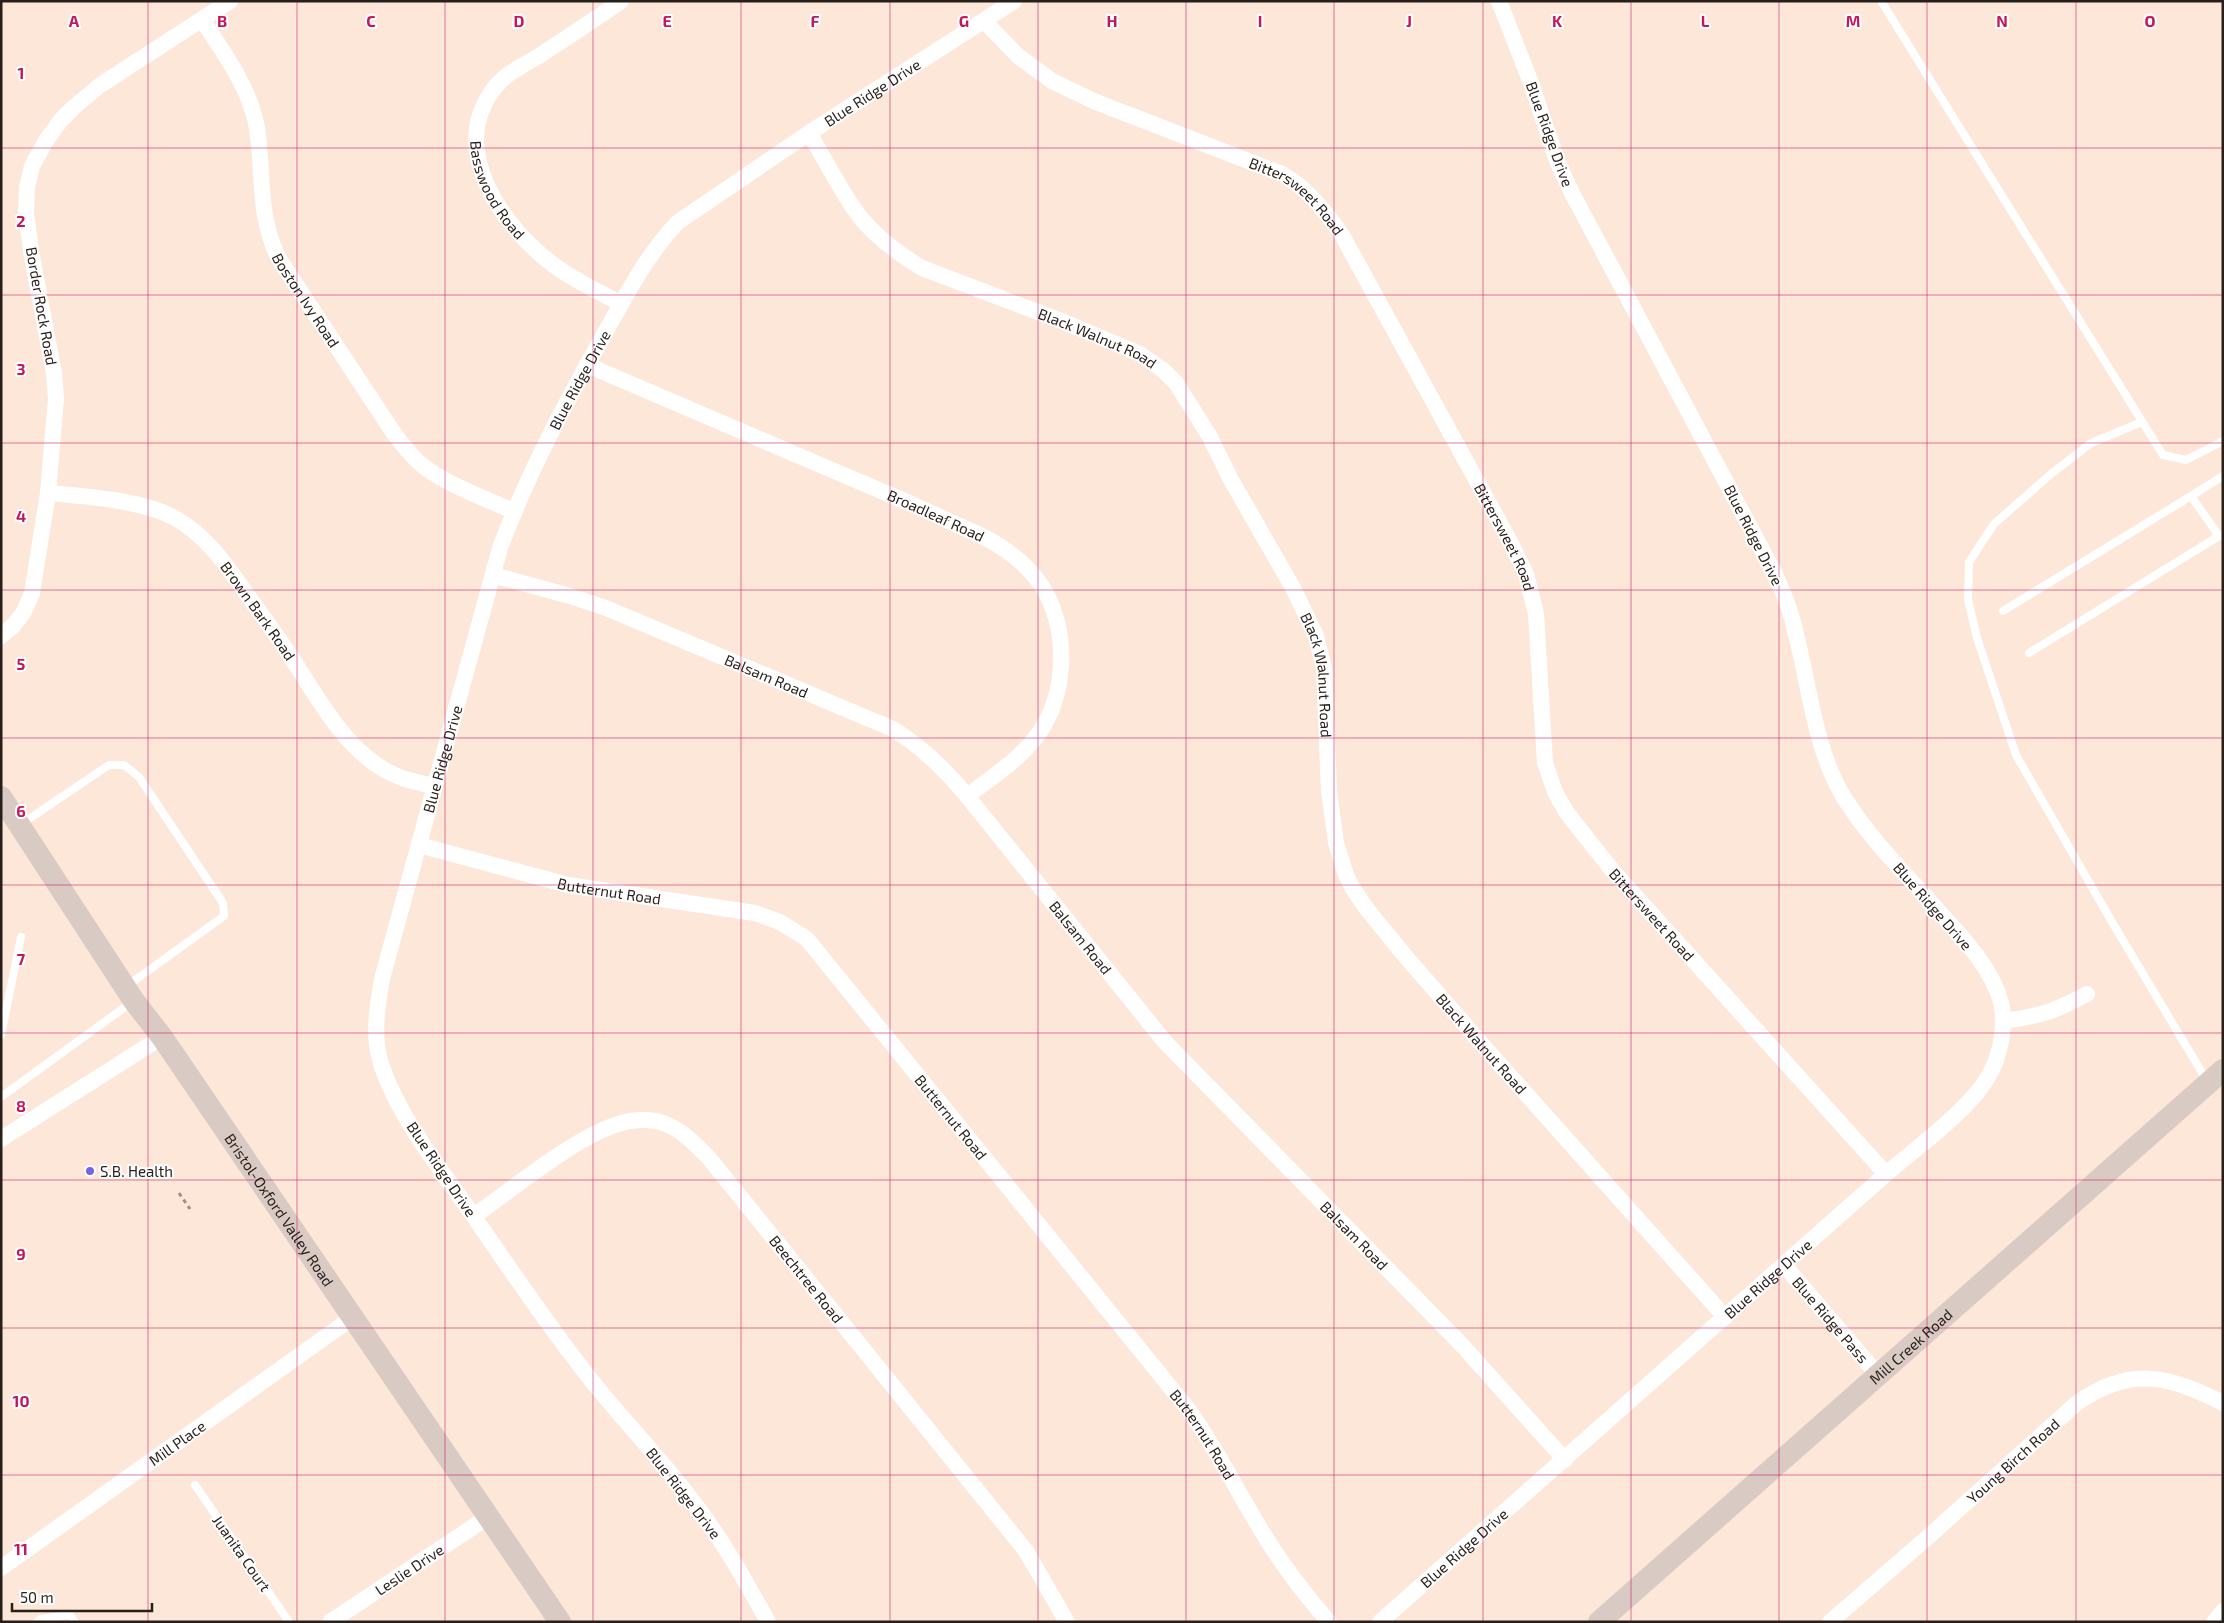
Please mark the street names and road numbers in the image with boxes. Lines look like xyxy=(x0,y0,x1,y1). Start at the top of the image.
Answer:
street label: Blue Ridge Drive xyxy=(821,55,924,130)
street label: Blue Ridge Drive xyxy=(1523,79,1577,189)
street label: Basswood Road xyxy=(467,140,529,243)
street label: Bittersweet Road xyxy=(1247,153,1348,238)
street label: Border Rock Road xyxy=(23,245,61,367)
street label: Boston Ivy Road xyxy=(268,250,344,351)
street label: Black Walnut Road xyxy=(1036,304,1160,372)
street label: Blue Ridge Drive xyxy=(545,327,614,433)
street label: Bittersweet Road xyxy=(1471,480,1539,593)
street label: Blue Ridge Drive xyxy=(1721,482,1787,588)
street label: Broadleaf Road xyxy=(885,486,988,545)
street label: Brown Bark Road xyxy=(217,558,300,664)
street label: Black Walnut Road xyxy=(1297,610,1336,738)
street label: Balsam Road xyxy=(722,650,811,701)
street label: Blue Ridge Drive xyxy=(419,703,466,815)
street label: Blue Ridge Drive xyxy=(1890,858,1976,954)
street label: Bittersweet Road xyxy=(1606,864,1698,964)
street label: Butternut Road xyxy=(556,874,662,908)
street label: Balsam Road xyxy=(1046,897,1116,978)
street label: Black Walnut Road xyxy=(1433,990,1531,1097)
street label: Butternut Road xyxy=(911,1071,991,1163)
street label: Blue Ridge Drive xyxy=(404,1118,480,1220)
street label: Bristol-Oxford Valley Road xyxy=(221,1130,338,1290)
street label: Balsam Road xyxy=(1317,1197,1392,1273)
street label: Beechtree Road xyxy=(766,1232,847,1326)
street label: Blue Ridge Drive xyxy=(1720,1235,1815,1322)
street label: Blue Ridge Pass xyxy=(1789,1273,1873,1366)
street label: Mill Creek Road xyxy=(1865,1305,1956,1388)
street label: Butternut Road xyxy=(1167,1385,1239,1482)
street label: Young Birch Road xyxy=(1963,1414,2063,1507)
street label: Mill Place xyxy=(145,1416,209,1469)
street label: Blue Ridge Drive xyxy=(643,1444,725,1542)
street label: Blue Ridge Drive xyxy=(1416,1504,1511,1591)
street label: Juanita Court xyxy=(209,1511,275,1595)
street label: Leslie Drive xyxy=(371,1540,447,1599)

